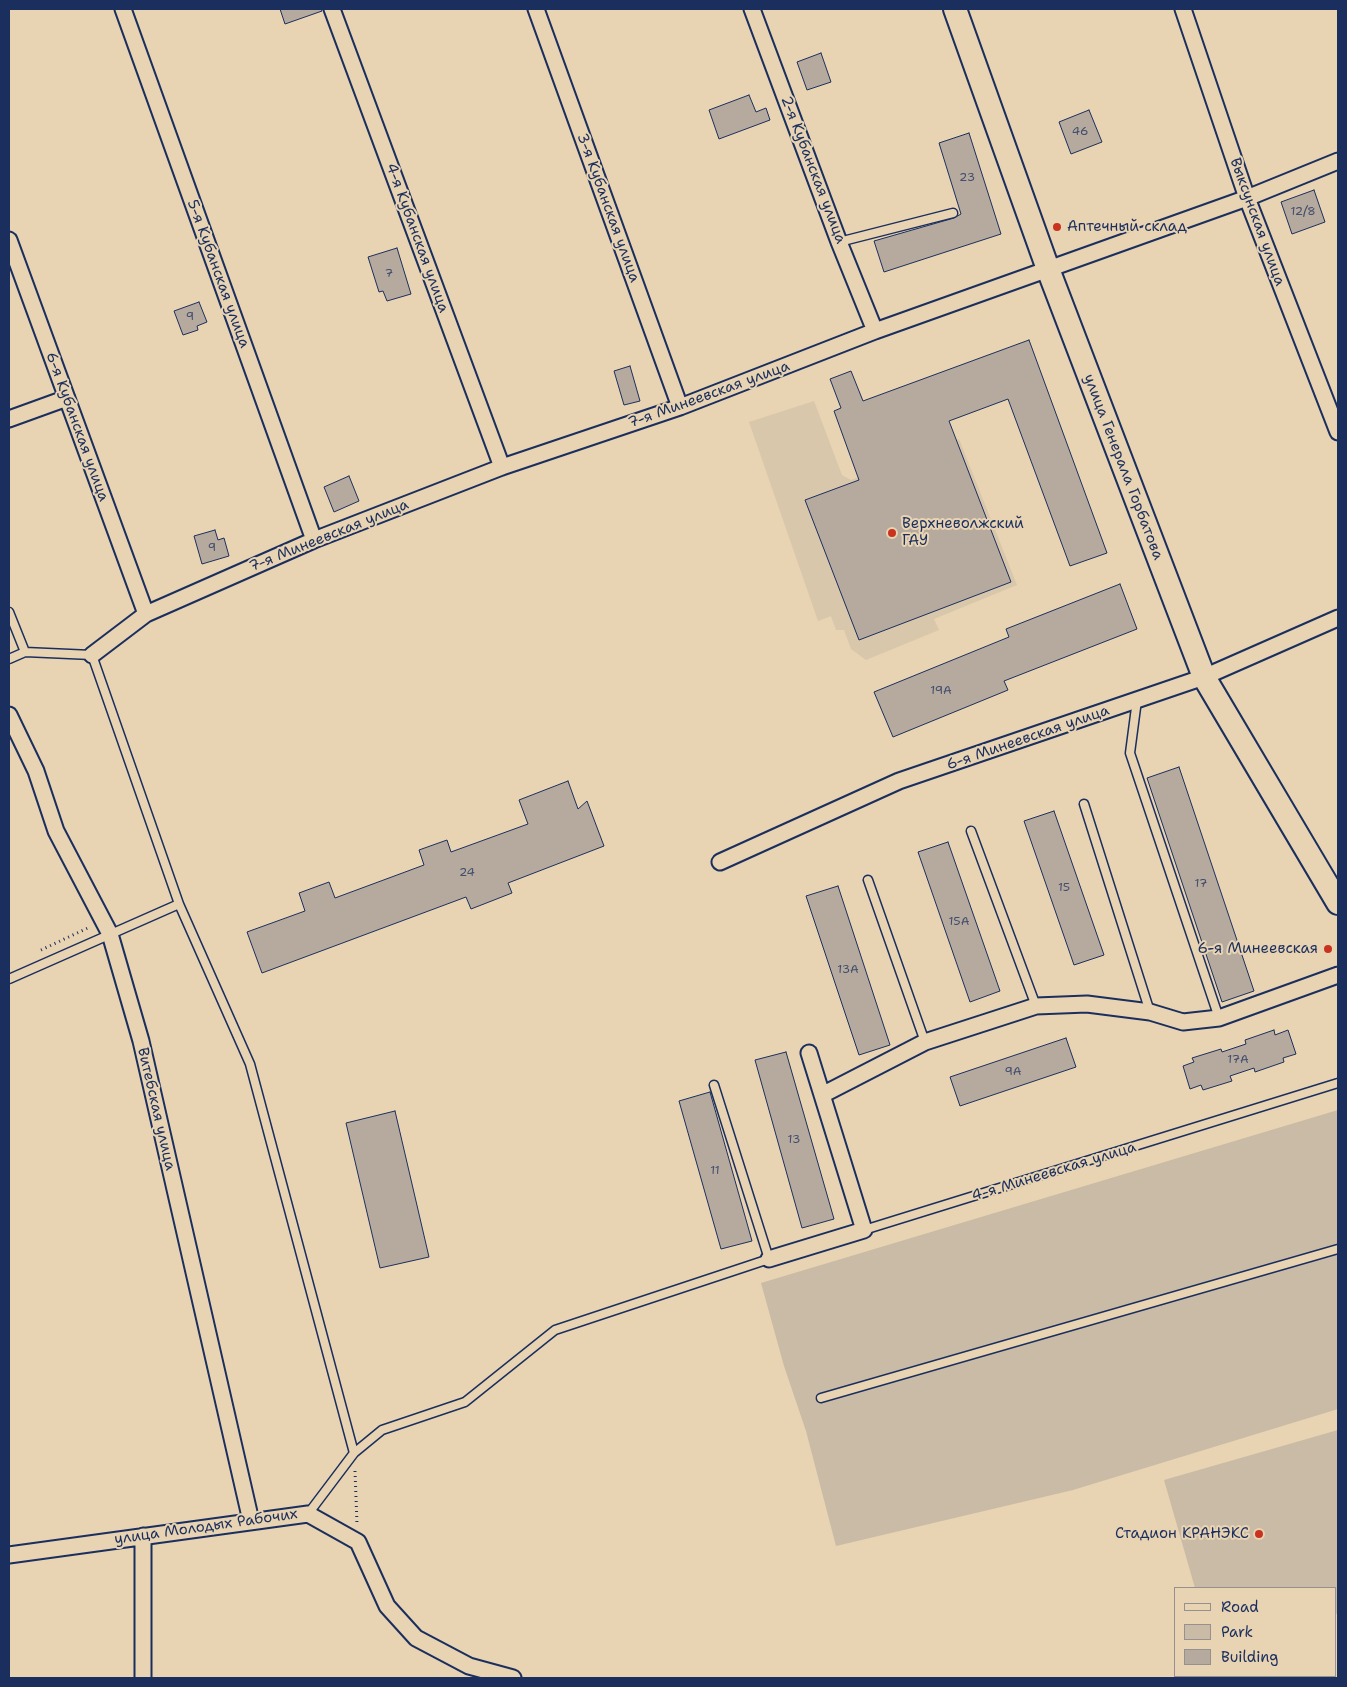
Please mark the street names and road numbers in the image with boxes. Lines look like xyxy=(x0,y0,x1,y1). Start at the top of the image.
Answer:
street label: 2-я Кубанская улица xyxy=(777,94,849,246)
street label: 3-я Кубанская улица xyxy=(573,131,643,285)
street label: Выксунская улица xyxy=(1225,155,1289,289)
street label: 4-я Кубанская улица xyxy=(382,161,452,315)
street label: 5-я Кубанская улица xyxy=(183,197,253,351)
street label: 6-я Кубанская улица xyxy=(42,350,112,504)
street label: 7-я Минеевская улица xyxy=(626,357,792,433)
street label: улица Генерала Горбатова xyxy=(1079,372,1167,562)
street label: 7-я Минеевская улица xyxy=(247,496,411,576)
street label: 6-я Минеевская улица xyxy=(944,702,1112,774)
street label: Витебская улица xyxy=(133,1046,179,1172)
street label: 4-я Минеевская улица xyxy=(970,1138,1138,1206)
street label: улица Молодых Рабочих xyxy=(113,1505,299,1549)

